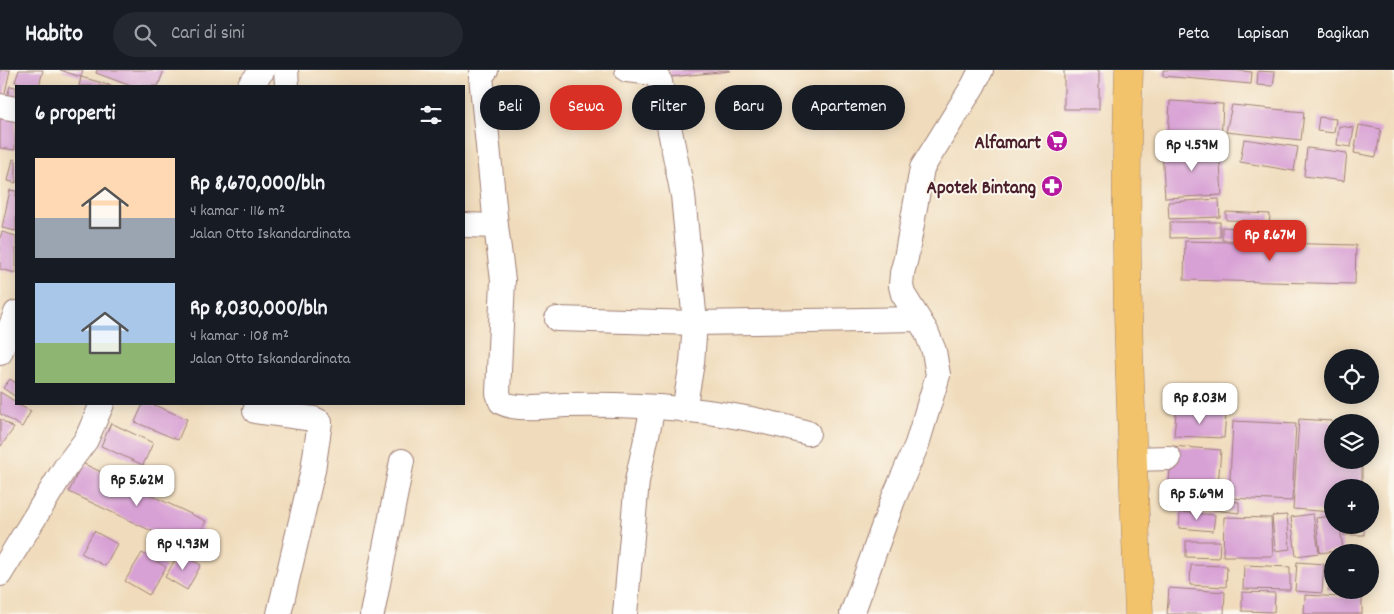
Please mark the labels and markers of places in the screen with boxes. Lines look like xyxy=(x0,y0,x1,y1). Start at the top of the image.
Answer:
supermarket icon: Alfamart xyxy=(1045,129,1069,153)
pin: Rp 4.59M xyxy=(1140,129,1244,172)
place label: Alfamart xyxy=(974,131,1041,158)
pharmacy icon: Apotek Bintang xyxy=(1040,174,1064,198)
place label: Apotek Bintang xyxy=(927,176,1036,203)
pin: Rp 8.67M xyxy=(1218,220,1322,262)
pin: Rp 8.03M xyxy=(1148,382,1252,425)
pin: Rp 5.62M xyxy=(85,464,189,507)
pin: Rp 5.69M xyxy=(1145,478,1249,521)
pin: Rp 4.93M xyxy=(131,528,235,571)

